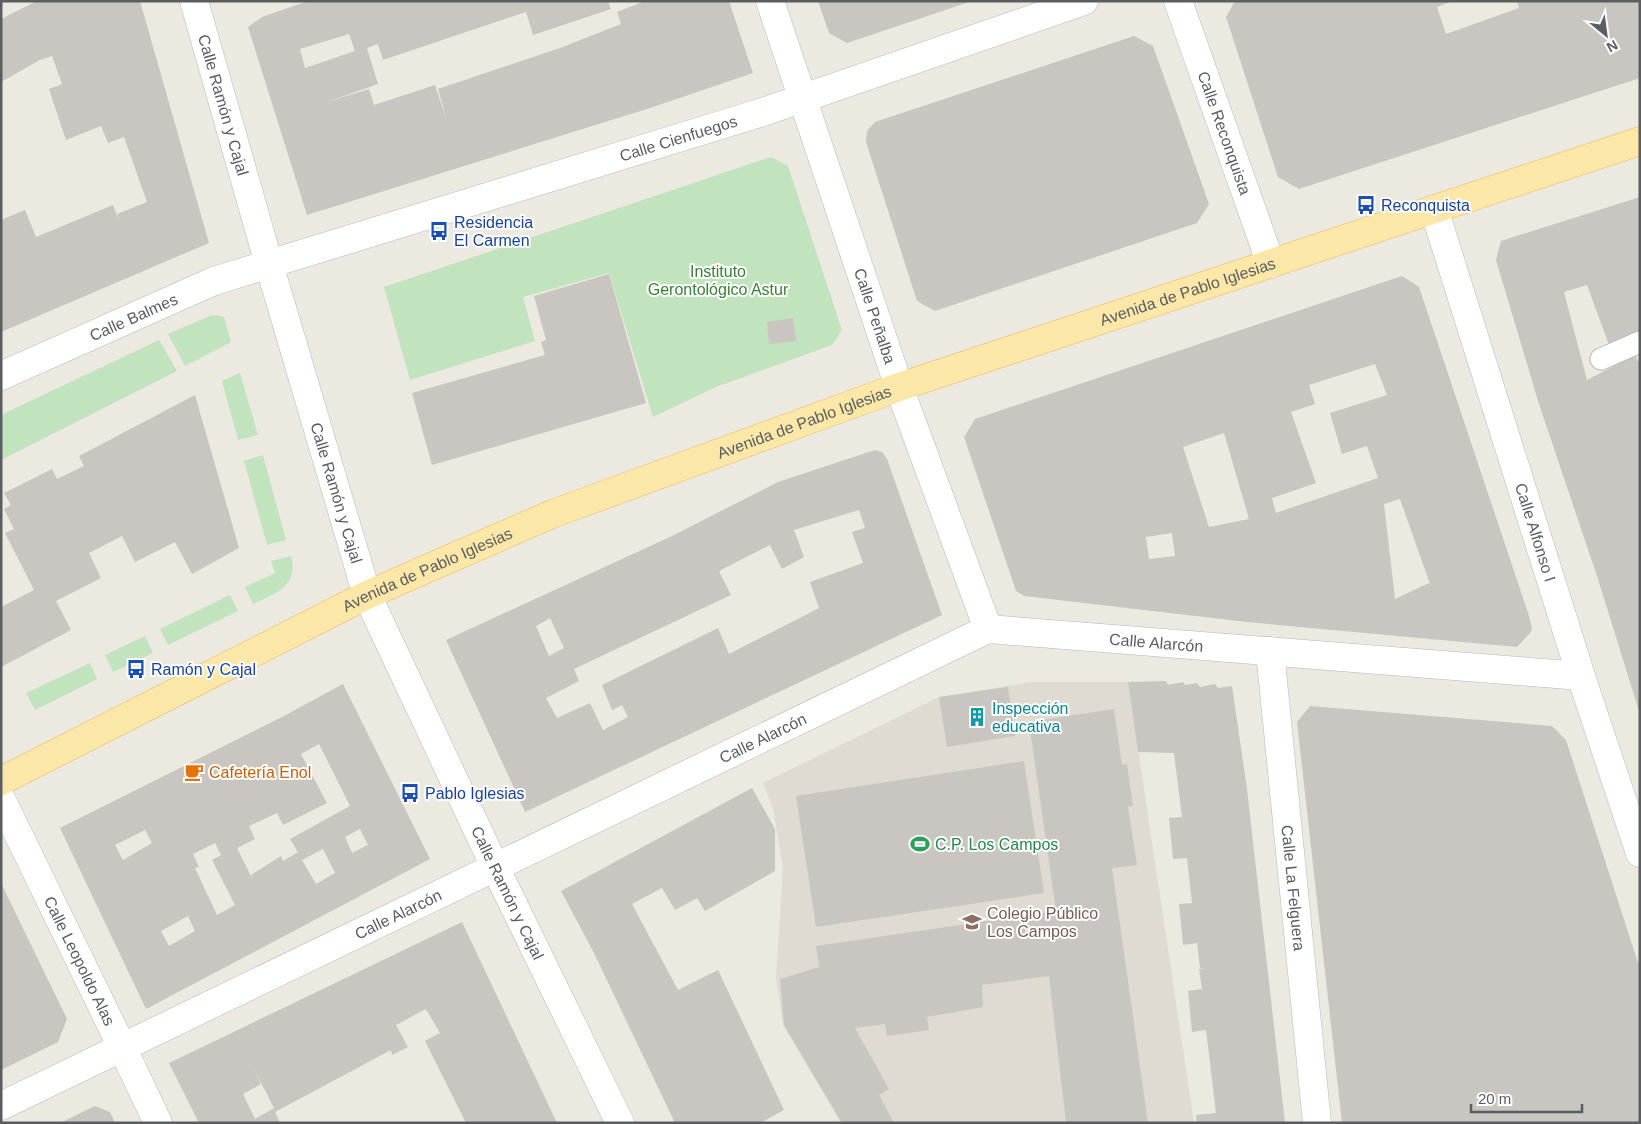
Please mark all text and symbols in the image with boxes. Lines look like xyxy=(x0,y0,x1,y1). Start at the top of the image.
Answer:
north arrow xyxy=(1581,10,1631,60)
street label: Calle Ramón y Cajal xyxy=(195,32,251,178)
text: N xyxy=(1604,37,1621,56)
street label: Calle Reconquista xyxy=(1195,69,1254,197)
street label: Calle Cienfuegos xyxy=(618,112,739,165)
bus stop icon: Reconquista xyxy=(1355,194,1377,216)
place label: Reconquista xyxy=(1381,197,1470,214)
place label: Residencia El Carmen xyxy=(454,214,533,249)
bus stop icon: Residencia El Carmen xyxy=(428,220,450,242)
street label: Avenida de Pablo Iglesias xyxy=(1098,255,1278,329)
park label: Instituto Gerontológico Astur xyxy=(648,263,789,298)
street label: Calle Peñalba xyxy=(851,266,899,366)
street label: Calle Balmes xyxy=(87,290,180,344)
street label: Avenida de Pablo Iglesias xyxy=(715,383,894,462)
street label: Calle Ramón y Cajal xyxy=(307,420,365,565)
street label: Calle Alfonso I xyxy=(1512,481,1559,584)
street label: Avenida de Pablo Iglesias xyxy=(340,525,515,615)
street label: Calle Alarcón xyxy=(1109,631,1204,655)
bus stop icon: Ramón y Cajal xyxy=(125,658,147,680)
place label: Ramón y Cajal xyxy=(151,661,256,678)
place label: Inspección educativa xyxy=(992,700,1069,735)
building icon: Inspección educativa xyxy=(966,706,988,728)
street label: Calle Alarcón xyxy=(717,710,809,767)
cafe icon: Cafetería Enol xyxy=(183,761,205,783)
place label: Cafetería Enol xyxy=(209,764,311,781)
bus stop icon: Pablo Iglesias xyxy=(399,782,421,804)
place label: Pablo Iglesias xyxy=(425,785,525,802)
street label: Calle Ramón y Cajal xyxy=(468,824,547,962)
street label: Calle La Felguera xyxy=(1278,824,1308,952)
sports icon: C.P. Los Campos xyxy=(909,833,931,855)
place label: C.P. Los Campos xyxy=(935,836,1058,853)
street label: Calle Alarcón xyxy=(352,886,444,943)
street label: Calle Leopoldo Alas xyxy=(41,894,118,1028)
place label: Colegio Público Los Campos xyxy=(987,905,1098,940)
school or university icon: Colegio Público Los Campos xyxy=(961,911,983,933)
scale bar xyxy=(1471,1082,1582,1114)
text: 20 m xyxy=(1478,1090,1511,1107)

